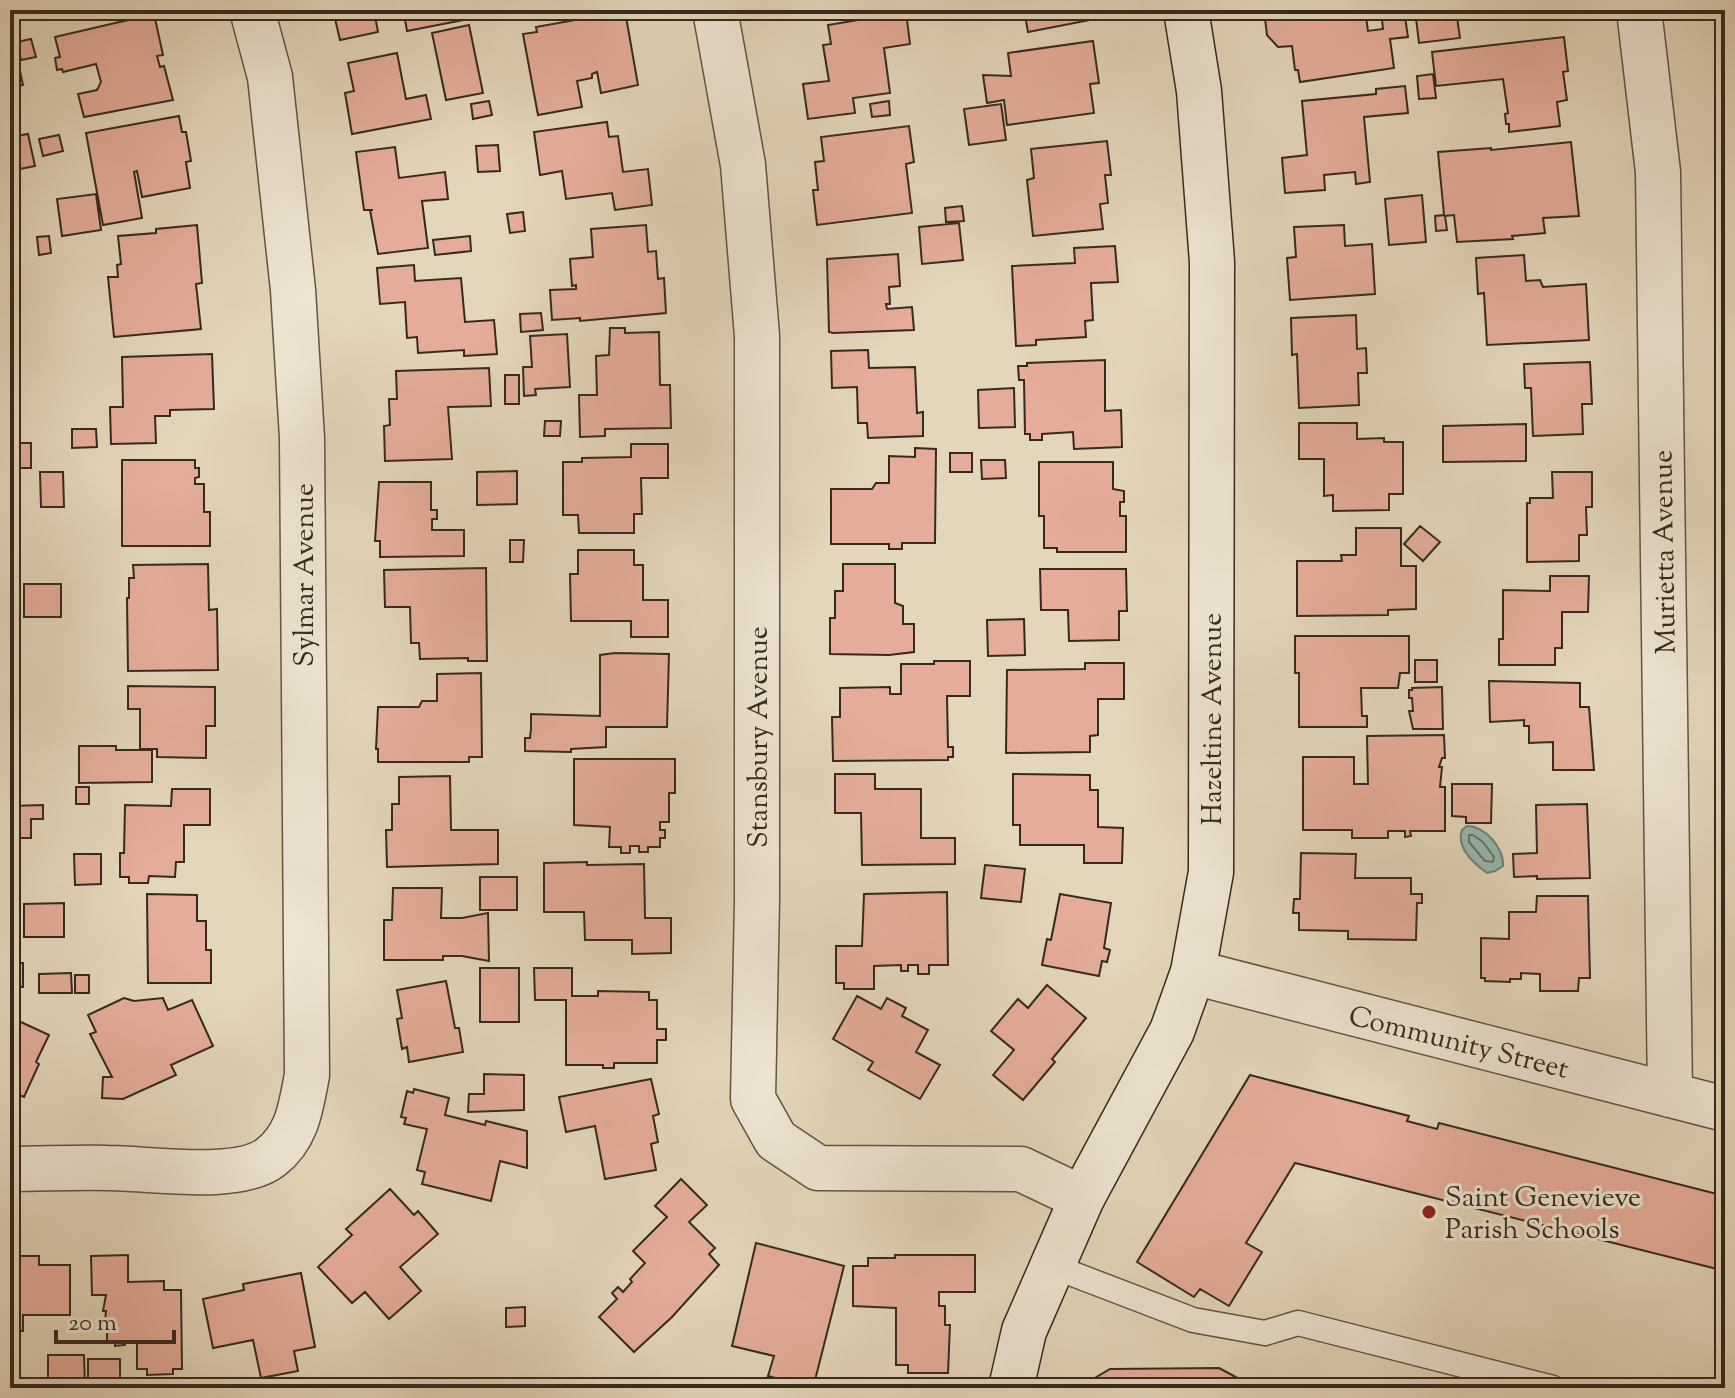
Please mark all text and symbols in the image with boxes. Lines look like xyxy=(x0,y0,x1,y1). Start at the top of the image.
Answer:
street label: Murietta Avenue xyxy=(1644,449,1688,654)
street label: Sylmar Avenue xyxy=(286,483,326,667)
street label: Hazeltine Avenue xyxy=(1194,613,1234,825)
street label: Stansbury Avenue xyxy=(740,626,780,848)
street label: Community Street xyxy=(1344,997,1573,1091)
place label: Saint Genevieve Parish Schools xyxy=(1445,1179,1641,1251)
marker: Saint Genevieve Parish Schools xyxy=(1420,1203,1438,1221)
scale bar xyxy=(56,1294,174,1344)
text: 20 m xyxy=(68,1307,117,1341)

